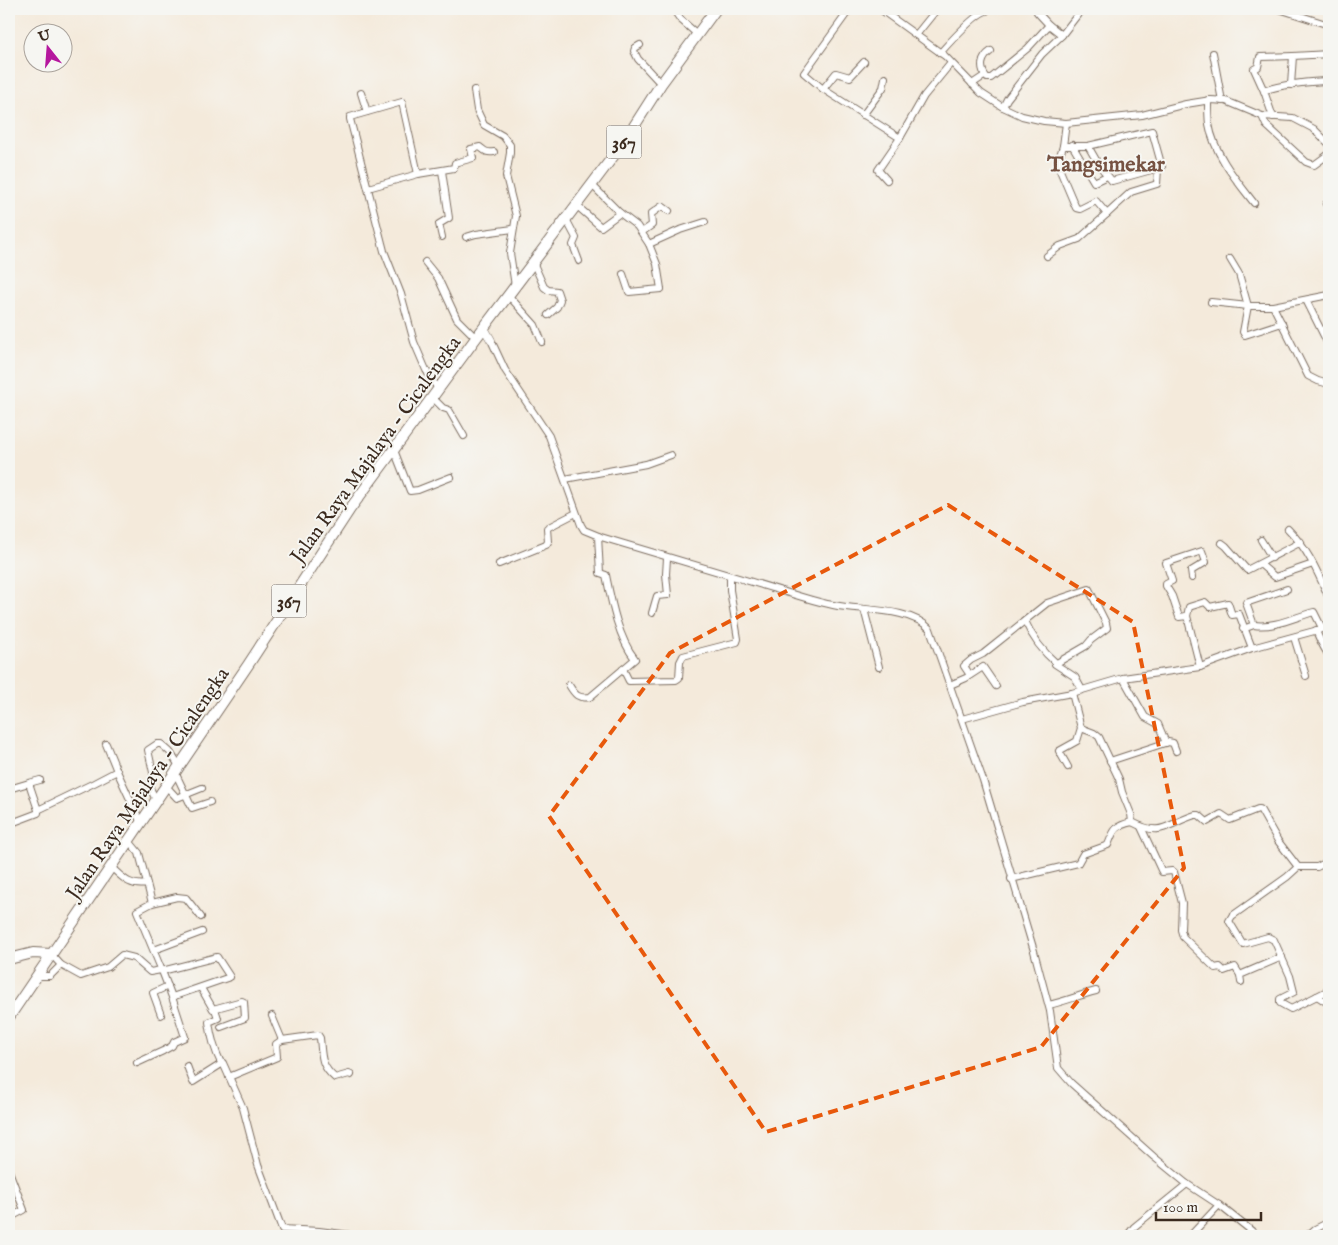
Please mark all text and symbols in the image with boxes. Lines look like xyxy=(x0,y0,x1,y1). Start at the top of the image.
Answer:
north arrow xyxy=(22,22,72,72)
text: U xyxy=(35,26,54,47)
road number: 367 xyxy=(606,125,642,158)
district label: Tangsimekar xyxy=(1046,151,1166,179)
street label: Jalan Raya Majalaya - Cicalengka xyxy=(284,331,467,570)
road number: 367 xyxy=(272,584,306,618)
street label: Jalan Raya Majalaya - Cicalengka xyxy=(60,663,236,906)
scale bar xyxy=(1156,1190,1260,1222)
text: 100 m xyxy=(1163,1198,1199,1217)

